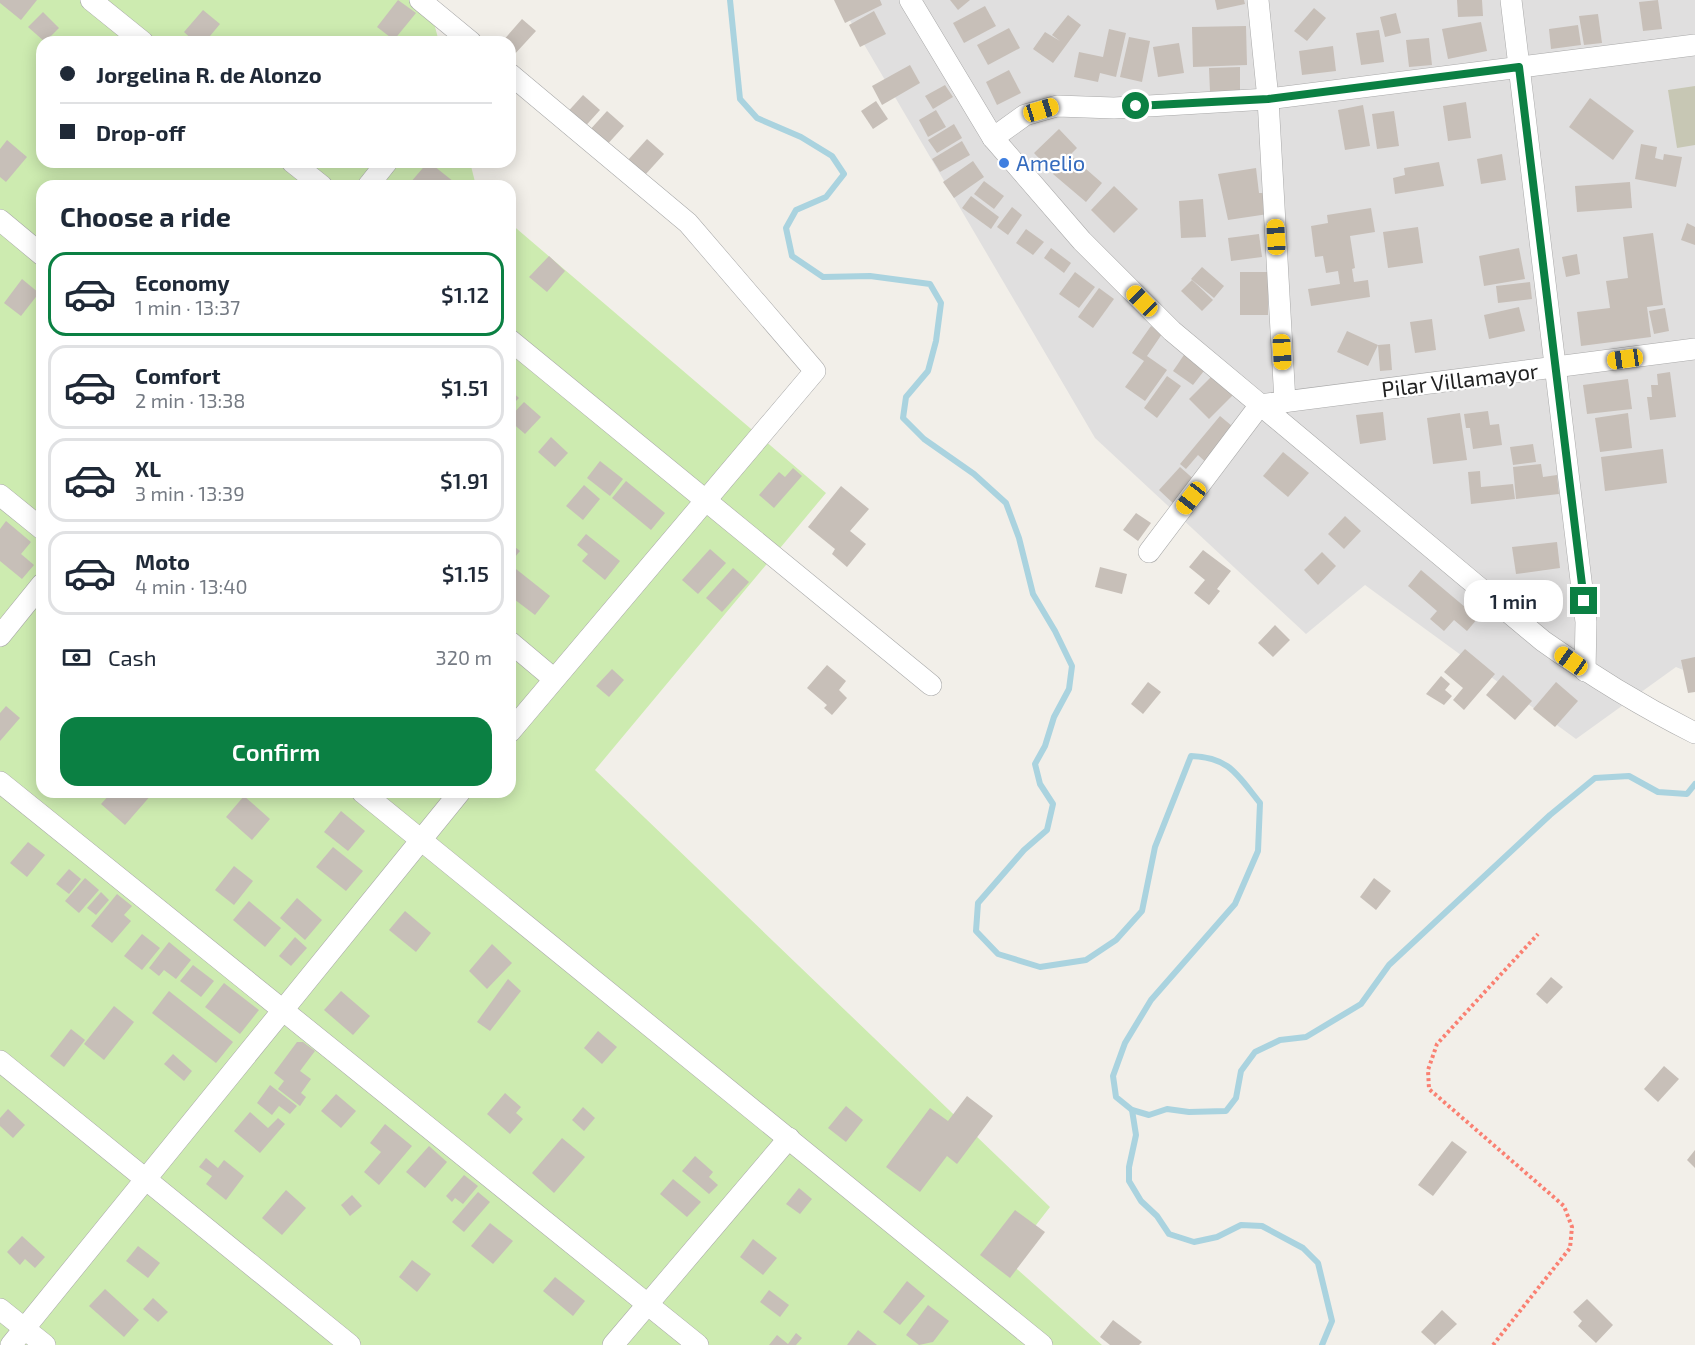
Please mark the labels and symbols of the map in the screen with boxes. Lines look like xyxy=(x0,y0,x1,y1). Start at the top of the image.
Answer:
route start xyxy=(1122,92,1149,119)
car xyxy=(1021,96,1061,124)
place label: Amelio xyxy=(1016,149,1085,175)
marker: Amelio xyxy=(997,156,1011,170)
car xyxy=(1266,219,1286,255)
car xyxy=(1123,282,1161,320)
car xyxy=(1272,334,1292,370)
car xyxy=(1606,348,1644,370)
street label: Pilar Villamayor xyxy=(1380,356,1540,402)
car xyxy=(1173,478,1209,518)
callout: 1 min xyxy=(1464,580,1563,622)
route end xyxy=(1570,587,1597,614)
car xyxy=(1551,643,1591,679)

